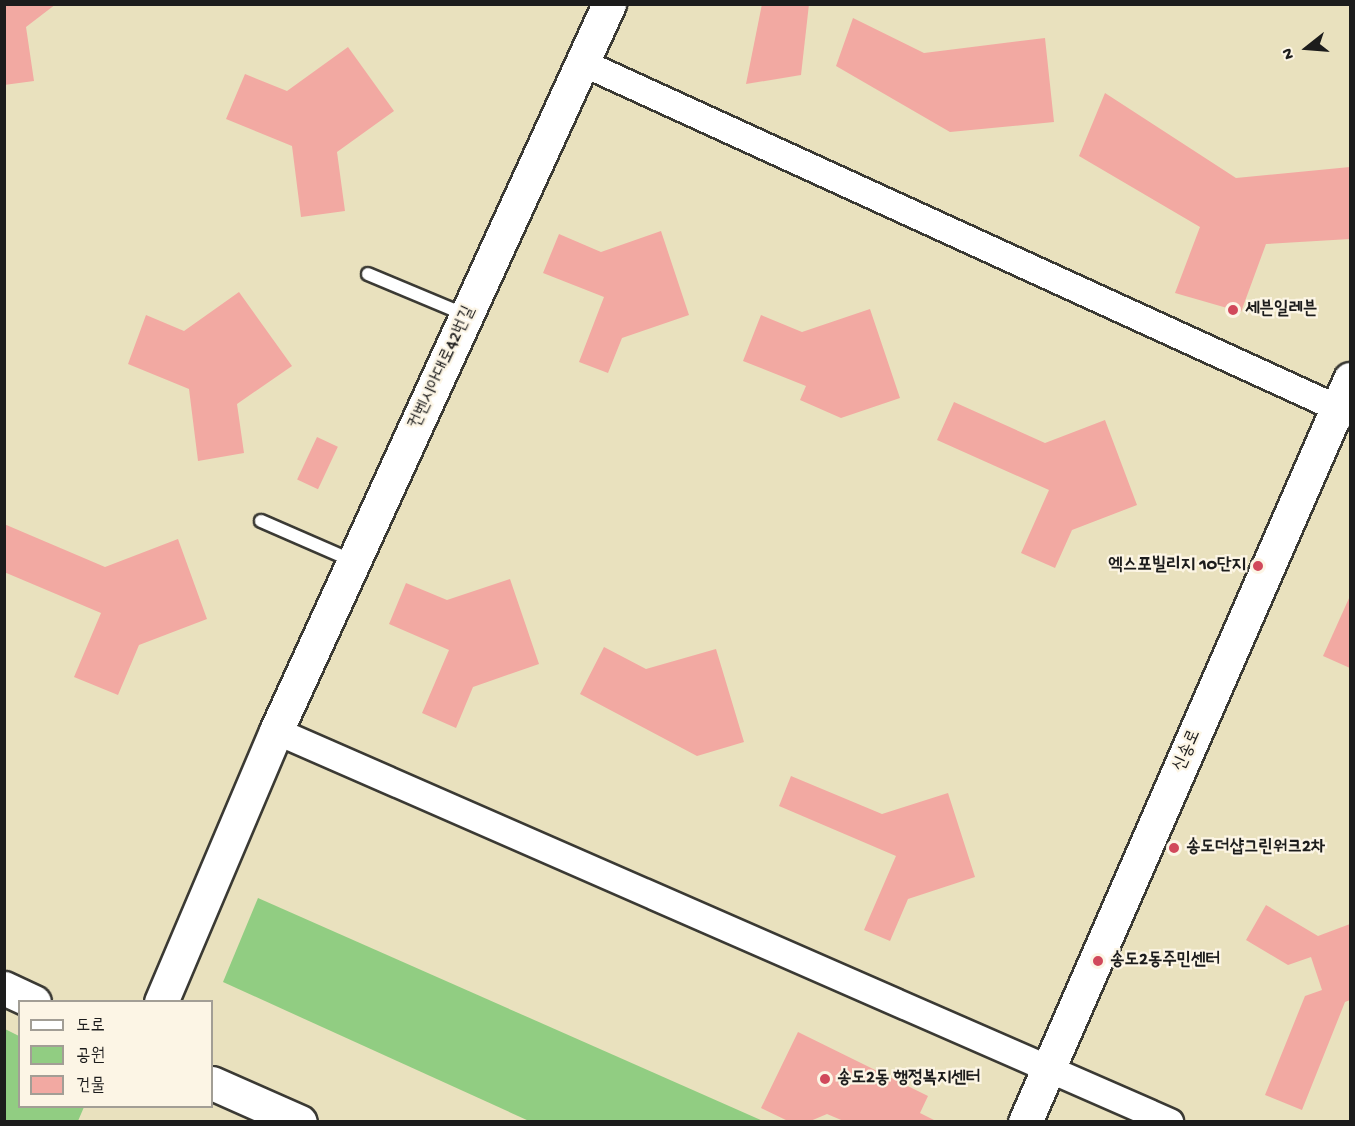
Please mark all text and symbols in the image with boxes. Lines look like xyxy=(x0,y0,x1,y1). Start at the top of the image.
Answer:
north arrow xyxy=(1277,18,1337,78)
text: N xyxy=(1279,46,1300,61)
place label: 세븐일레븐 xyxy=(1245,299,1317,321)
street label: 컨벤시아대로42번길 xyxy=(405,303,481,433)
marker: 세븐일레븐 xyxy=(1226,303,1240,317)
place label: 엑스포빌리지 10단지 xyxy=(1108,555,1246,577)
marker: 엑스포빌리지 10단지 xyxy=(1251,559,1265,573)
street label: 신송로 xyxy=(1169,727,1207,775)
place label: 송도더샵그린워크2차 xyxy=(1186,837,1325,859)
marker: 송도더샵그린워크2차 xyxy=(1167,841,1181,855)
place label: 송도2동주민센터 xyxy=(1110,950,1220,972)
marker: 송도2동주민센터 xyxy=(1091,954,1105,968)
legend xyxy=(18,1000,213,1108)
text: 도로 xyxy=(76,1016,105,1037)
text: 공원 xyxy=(76,1046,105,1067)
place label: 송도2동 행정복지센터 xyxy=(837,1068,980,1090)
marker: 송도2동 행정복지센터 xyxy=(818,1072,832,1086)
text: 건물 xyxy=(76,1076,105,1097)

